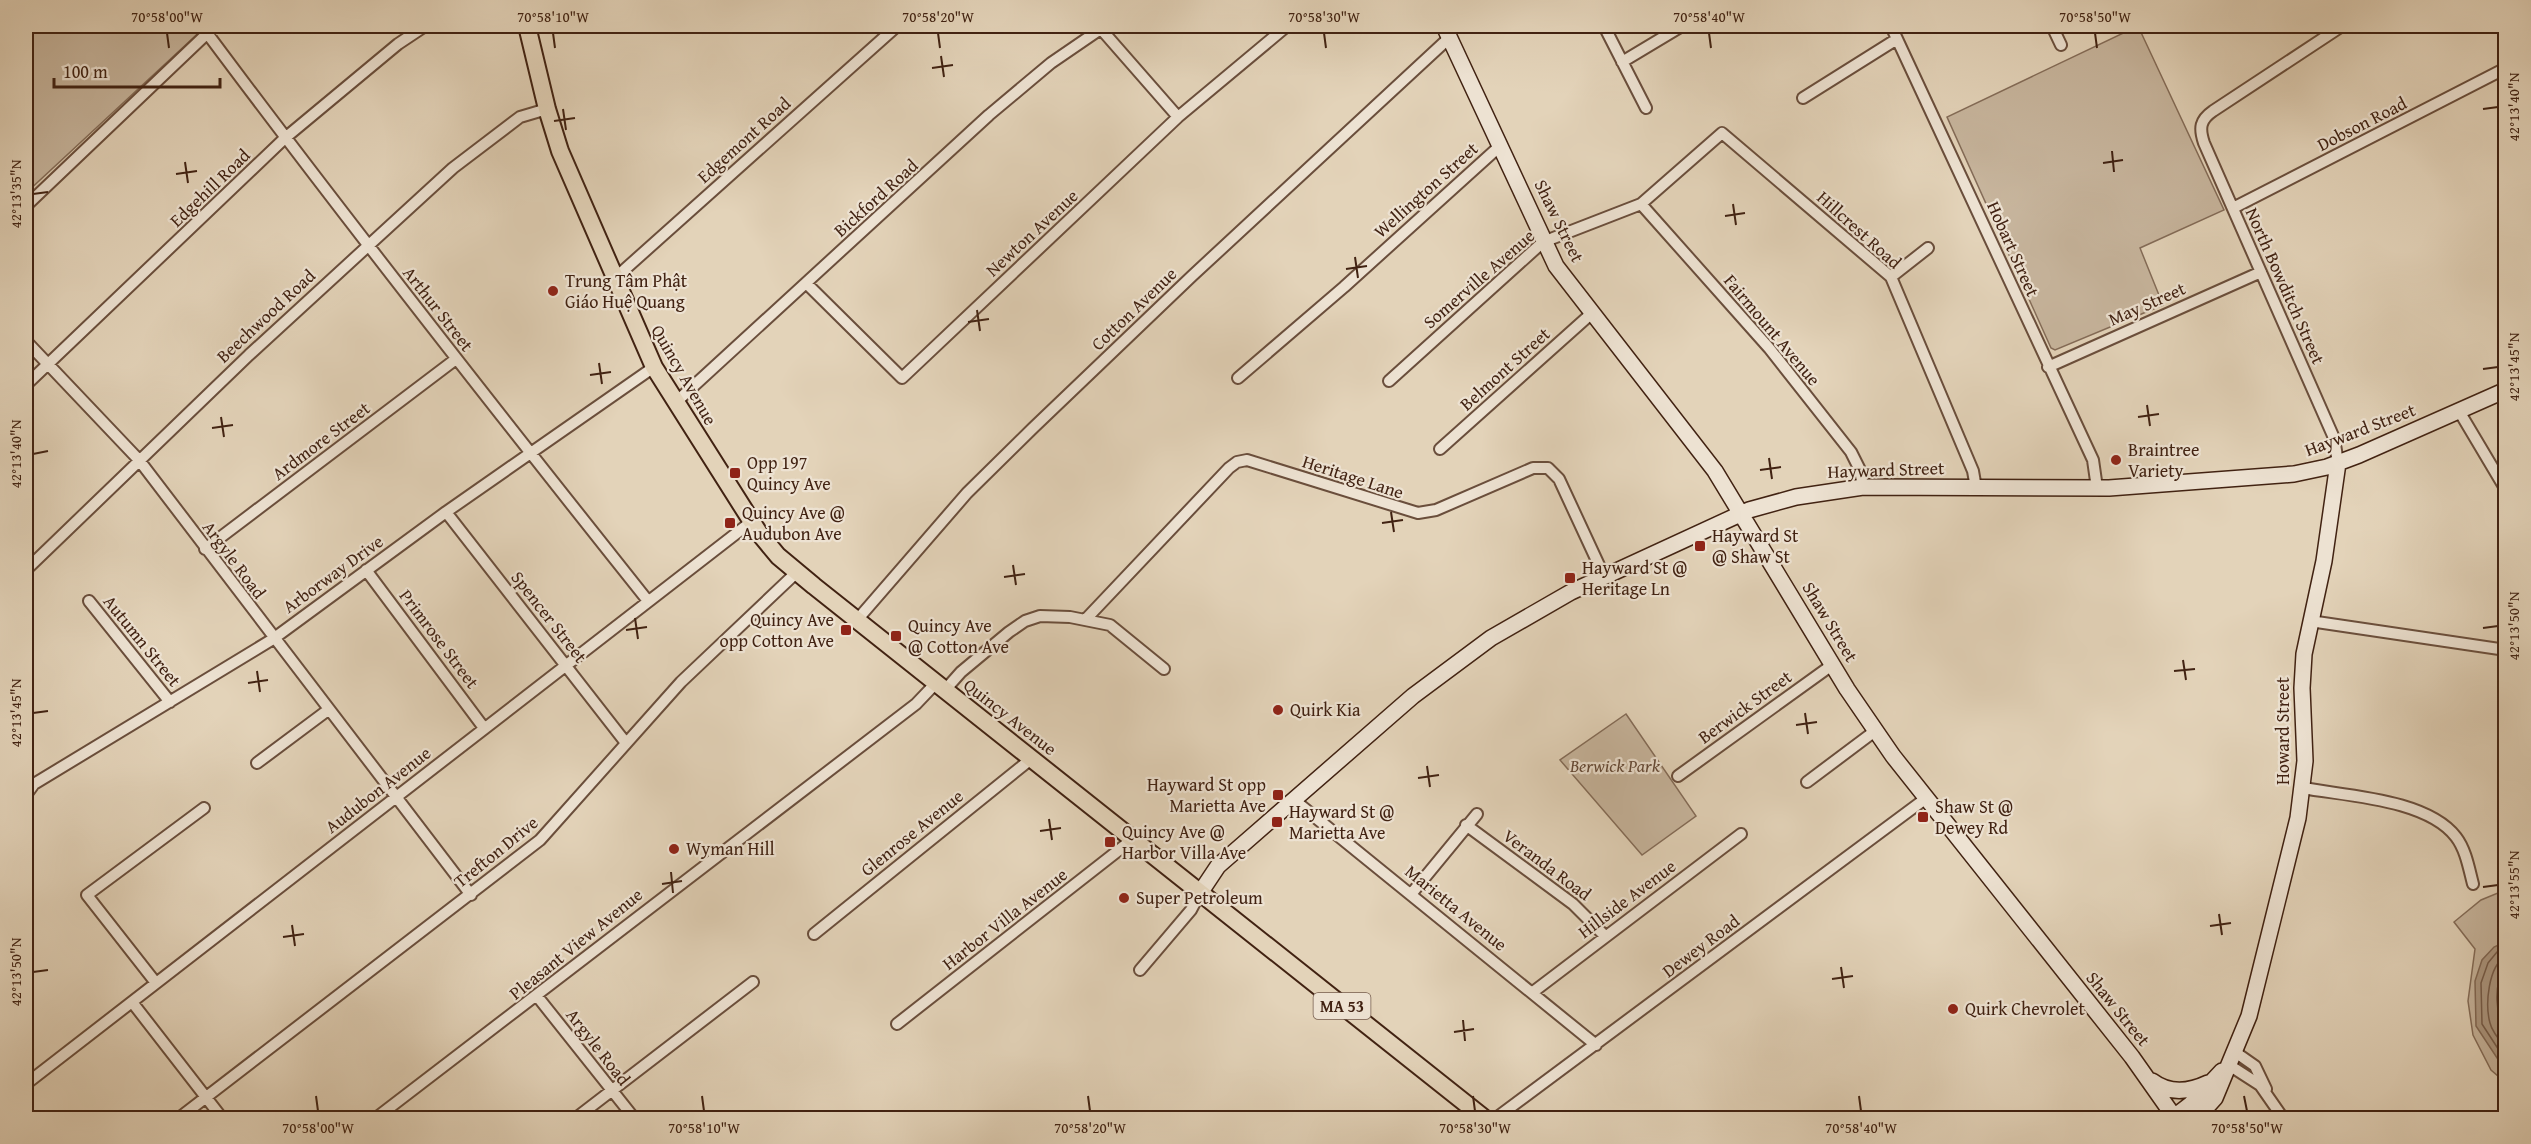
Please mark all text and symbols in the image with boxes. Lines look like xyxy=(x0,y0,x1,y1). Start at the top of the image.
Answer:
text: 70°58'00"W xyxy=(131,6,203,27)
text: 70°58'10"W xyxy=(517,6,589,27)
text: 70°58'20"W xyxy=(902,6,974,27)
text: 70°58'30"W xyxy=(1288,6,1360,27)
text: 70°58'40"W xyxy=(1673,6,1745,27)
text: 70°58'50"W xyxy=(2059,6,2131,27)
scale bar xyxy=(54,51,220,89)
text: 100 m xyxy=(63,58,108,85)
text: 42°13'40"N xyxy=(2503,72,2524,141)
street label: Dobson Road xyxy=(2312,89,2412,158)
street label: Edgemont Road xyxy=(691,90,797,189)
street label: Wellington Street xyxy=(1367,135,1484,244)
street label: Edgehill Road xyxy=(163,142,256,233)
street label: Bickford Road xyxy=(827,152,924,243)
text: 42°13'35"N xyxy=(5,159,26,228)
street label: Shaw Street xyxy=(1528,175,1591,267)
street label: Newton Avenue xyxy=(979,183,1084,283)
street label: Hillcrest Road xyxy=(1811,184,1908,275)
street label: Hobart Street xyxy=(1980,197,2047,302)
street label: North Bowditch Street xyxy=(2239,203,2332,369)
street label: Somerville Avenue xyxy=(1417,222,1541,335)
street label: Arthur Street xyxy=(397,260,481,357)
street label: Cotton Avenue xyxy=(1085,261,1183,357)
street label: Beechwood Road xyxy=(210,262,322,369)
place label: Trung Tâm Phật Giáo Huệ Quang xyxy=(565,267,688,315)
street label: Fairmount Avenue xyxy=(1718,268,1827,391)
street label: May Street xyxy=(2104,274,2190,332)
marker: Trung Tâm Phật Giáo Huệ Quang xyxy=(546,284,560,298)
street label: Quincy Avenue xyxy=(645,319,724,430)
street label: Belmont Street xyxy=(1453,320,1556,417)
text: 42°13'45"N xyxy=(2503,332,2524,401)
street label: Ardmore Street xyxy=(266,394,376,487)
street label: Hayward Street xyxy=(2300,396,2420,463)
text: 42°13'40"N xyxy=(5,419,26,488)
place label: Braintree Variety xyxy=(2128,436,2200,484)
street label: Heritage Lane xyxy=(1299,447,1407,506)
place label: Opp 197 Quincy Ave xyxy=(747,449,831,497)
marker: Braintree Variety xyxy=(2109,453,2123,467)
street label: Hayward Street xyxy=(1827,454,1945,485)
marker: Opp 197 Quincy Ave xyxy=(728,466,742,480)
place label: Quincy Ave @ Audubon Ave xyxy=(742,499,845,547)
street label: Argyle Road xyxy=(196,515,273,605)
marker: Quincy Ave @ Audubon Ave xyxy=(723,516,737,530)
place label: Hayward St @ Shaw St xyxy=(1712,522,1799,570)
street label: Arborway Drive xyxy=(277,528,389,619)
marker: Hayward St @ Shaw St xyxy=(1693,539,1707,553)
place label: Hayward St @ Heritage Ln xyxy=(1582,554,1687,602)
street label: Spencer Street xyxy=(505,565,594,669)
marker: Hayward St @ Heritage Ln xyxy=(1563,571,1577,585)
street label: Shaw Street xyxy=(1796,576,1865,668)
street label: Primrose Street xyxy=(393,583,486,695)
street label: Autumn Street xyxy=(97,589,188,693)
text: 42°13'50"N xyxy=(2503,591,2524,660)
place label: Quincy Ave opp Cotton Ave xyxy=(719,606,834,654)
place label: Quincy Ave @ Cotton Ave xyxy=(908,612,1009,660)
marker: Quincy Ave opp Cotton Ave xyxy=(839,623,853,637)
marker: Quincy Ave @ Cotton Ave xyxy=(889,629,903,643)
street label: Berwick Street xyxy=(1692,663,1798,750)
street label: Quincy Avenue xyxy=(958,671,1063,762)
street label: Howard Street xyxy=(2269,676,2296,785)
text: 42°13'45"N xyxy=(5,678,26,747)
place label: Quirk Kia xyxy=(1290,696,1361,723)
marker: Quirk Kia xyxy=(1271,703,1285,717)
street label: Audubon Avenue xyxy=(319,740,436,840)
park label: Berwick Park xyxy=(1569,752,1661,779)
place label: Hayward St opp Marietta Ave xyxy=(1147,771,1266,819)
street label: Glenrose Avenue xyxy=(854,783,969,883)
marker: Hayward St opp Marietta Ave xyxy=(1271,788,1285,802)
place label: Shaw St @ Dewey Rd xyxy=(1935,793,2013,841)
place label: Hayward St @ Marietta Ave xyxy=(1289,798,1394,846)
street label: Trefton Drive xyxy=(448,809,544,894)
marker: Shaw St @ Dewey Rd xyxy=(1916,810,1930,824)
marker: Hayward St @ Marietta Ave xyxy=(1270,815,1284,829)
place label: Quincy Ave @ Harbor Villa Ave xyxy=(1122,818,1246,866)
street label: Veranda Road xyxy=(1497,822,1598,907)
place label: Wyman Hill xyxy=(686,835,775,862)
marker: Quincy Ave @ Harbor Villa Ave xyxy=(1103,835,1117,849)
marker: Wyman Hill xyxy=(667,842,681,856)
text: 42°13'55"N xyxy=(2503,850,2524,919)
street label: Hillside Avenue xyxy=(1572,853,1681,944)
street label: Marietta Avenue xyxy=(1399,858,1513,957)
street label: Harbor Villa Avenue xyxy=(936,861,1073,976)
street label: Pleasant View Avenue xyxy=(503,881,648,1006)
place label: Super Petroleum xyxy=(1136,884,1263,911)
marker: Super Petroleum xyxy=(1117,891,1131,905)
street label: Dewey Road xyxy=(1656,907,1745,984)
text: 42°13'50"N xyxy=(5,937,26,1006)
street label: Shaw Street xyxy=(2080,965,2157,1052)
road number: MA 53 xyxy=(1314,993,1370,1019)
place label: Quirk Chevrolet xyxy=(1965,995,2085,1022)
street label: Argyle Road xyxy=(560,1002,637,1091)
marker: Quirk Chevrolet xyxy=(1946,1002,1960,1016)
text: 70°58'00"W xyxy=(282,1117,354,1138)
text: 70°58'10"W xyxy=(668,1117,740,1138)
text: 70°58'20"W xyxy=(1054,1117,1126,1138)
text: 70°58'30"W xyxy=(1439,1117,1511,1138)
text: 70°58'40"W xyxy=(1825,1117,1897,1138)
text: 70°58'50"W xyxy=(2211,1117,2283,1138)

